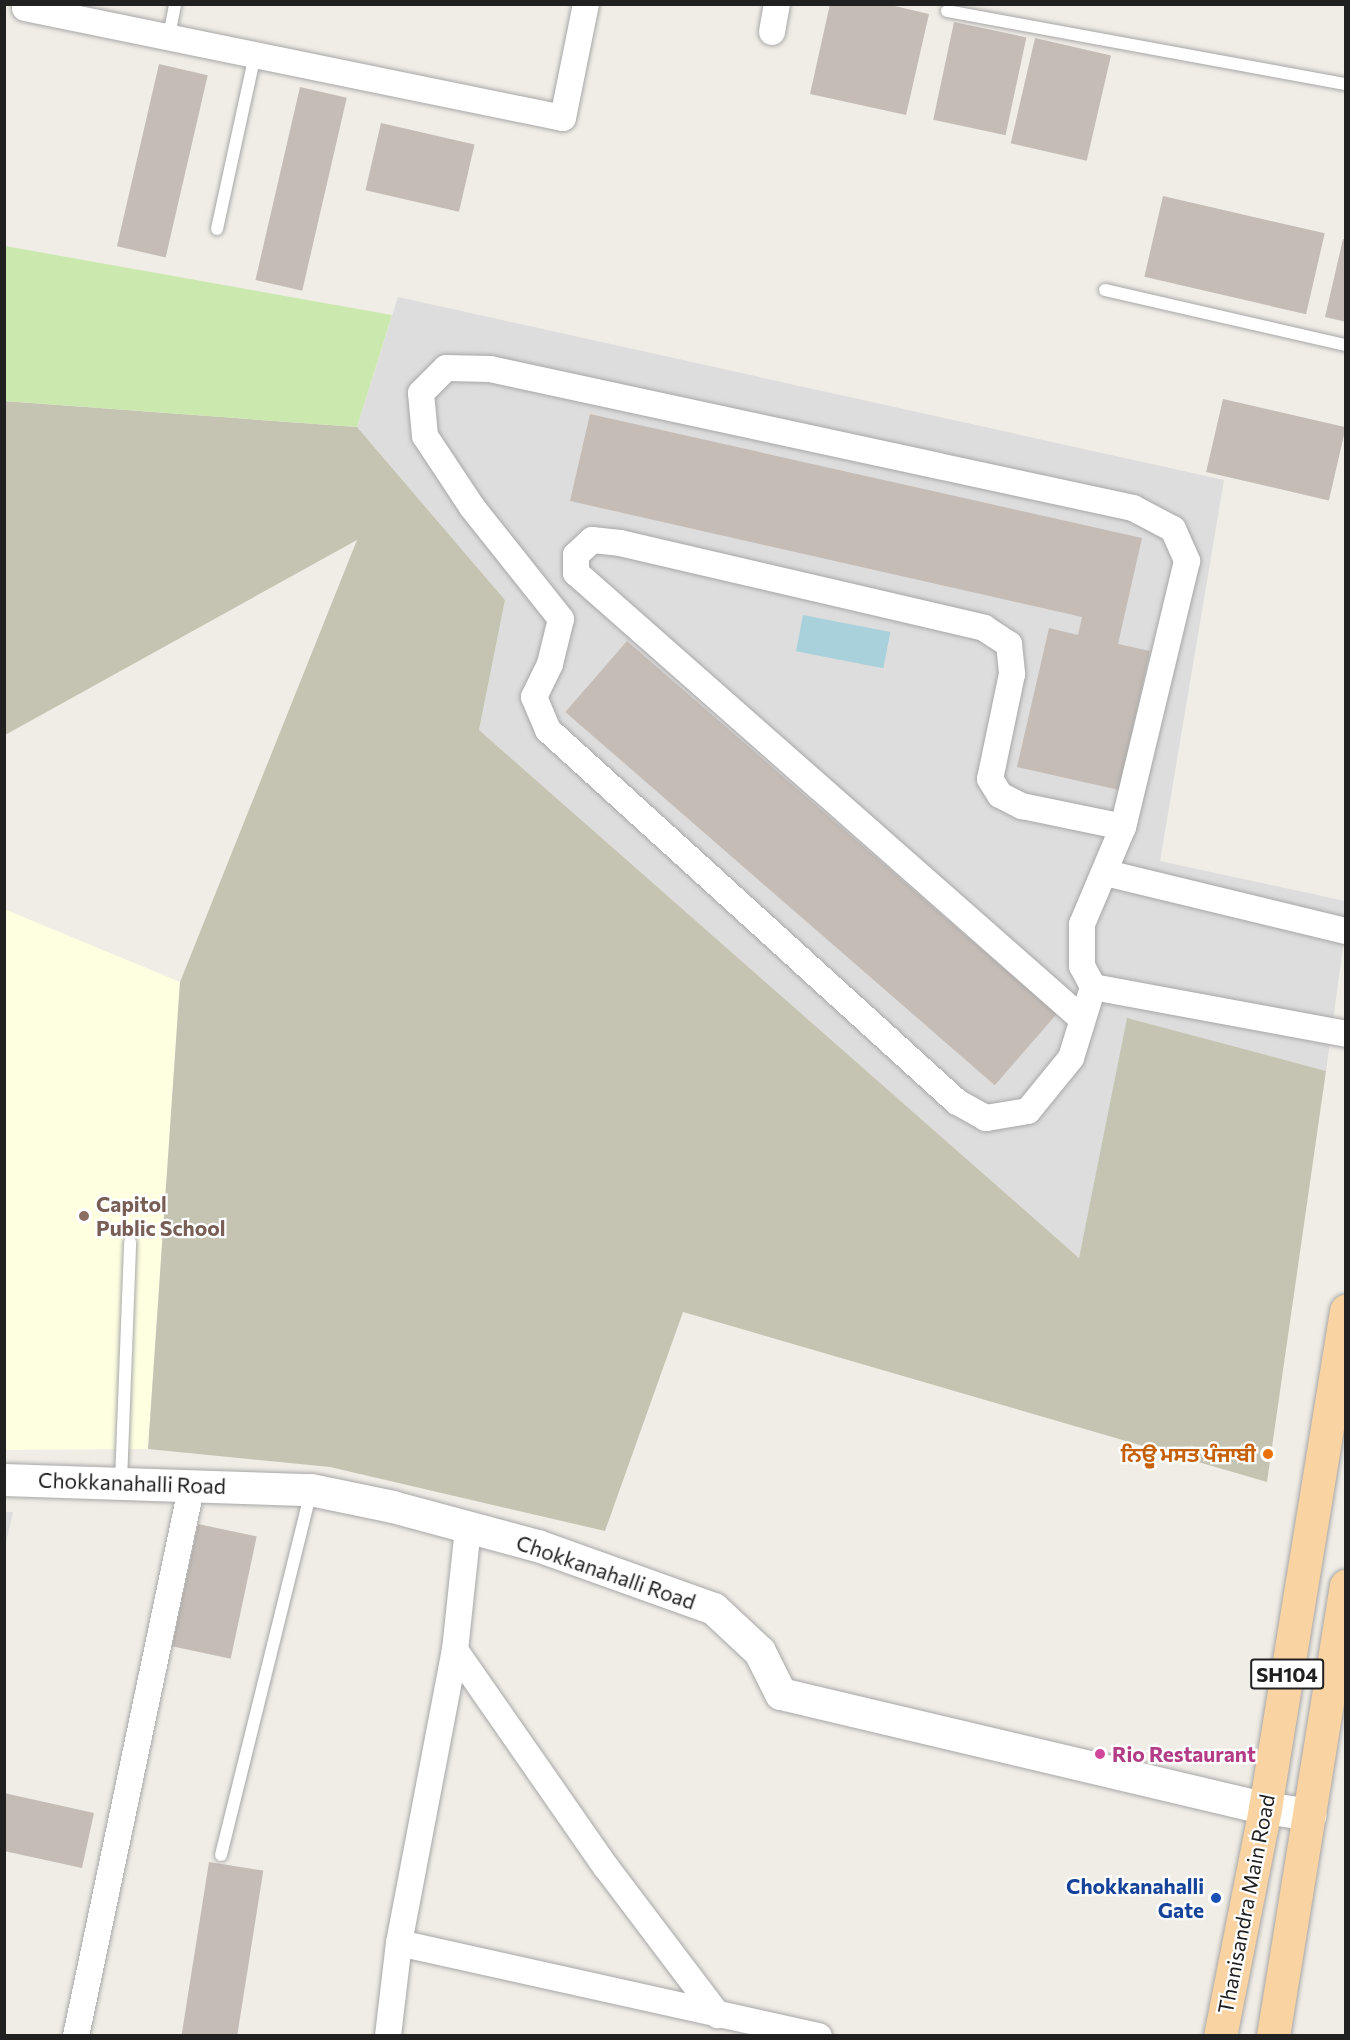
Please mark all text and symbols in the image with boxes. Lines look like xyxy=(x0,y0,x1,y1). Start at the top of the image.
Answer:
place label: Capitol Public School xyxy=(96,1191,226,1241)
marker: Capitol Public School xyxy=(77,1209,91,1223)
place label: ਨਿਉੁੂ ਮਸਤ ਪੰਜਾਬੀ xyxy=(1121,1441,1256,1467)
marker: ਨਿਉੁੂ ਮਸਤ ਪੰਜਾਬੀ xyxy=(1261,1447,1275,1461)
street label: Chokkanahalli Road xyxy=(38,1467,226,1499)
street label: Chokkanahalli Road xyxy=(513,1530,699,1614)
road number: SH104 xyxy=(1250,1657,1324,1691)
place label: Rio Restaurant xyxy=(1112,1741,1256,1767)
marker: Rio Restaurant xyxy=(1093,1747,1107,1761)
street label: Thanisandra Main Road xyxy=(1212,1792,1280,2016)
place label: Chokkanahalli Gate xyxy=(1066,1873,1204,1923)
marker: Chokkanahalli Gate xyxy=(1209,1891,1223,1905)

